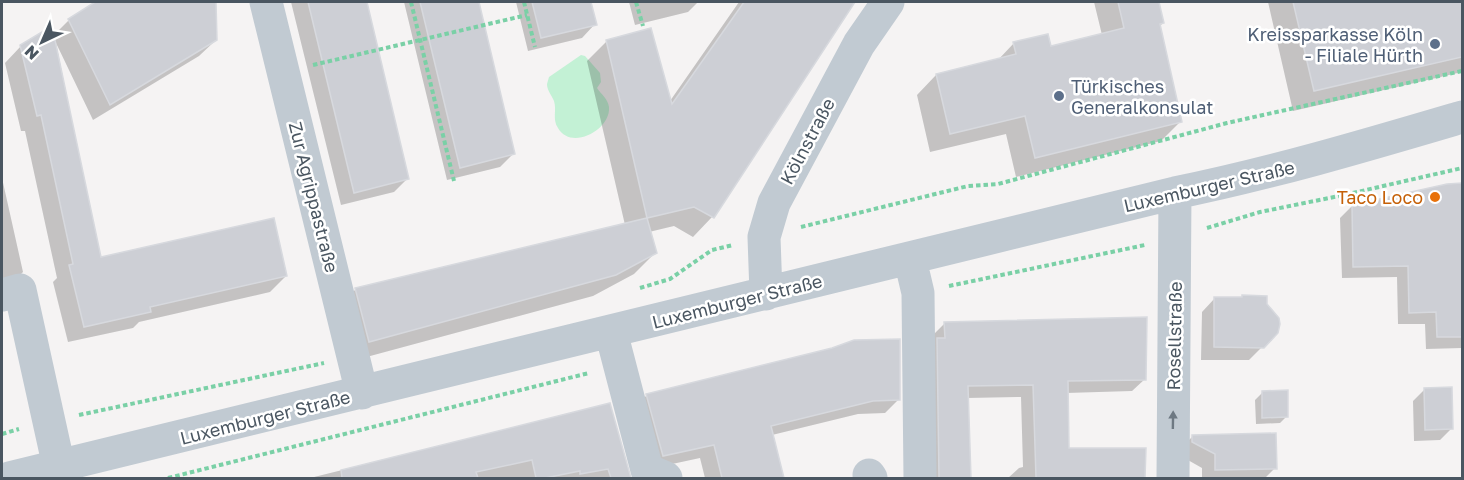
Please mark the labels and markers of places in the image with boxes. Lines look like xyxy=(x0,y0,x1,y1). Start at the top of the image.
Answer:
place label: Kreissparkasse Köln - Filiale Hürth xyxy=(1247,23,1423,66)
marker: Kreissparkasse Köln - Filiale Hürth xyxy=(1428,37,1442,51)
place label: Türkisches Generalkonsulat xyxy=(1071,75,1213,118)
marker: Türkisches Generalkonsulat xyxy=(1052,89,1066,103)
place label: Taco Loco xyxy=(1337,186,1423,208)
marker: Taco Loco xyxy=(1428,190,1442,204)

